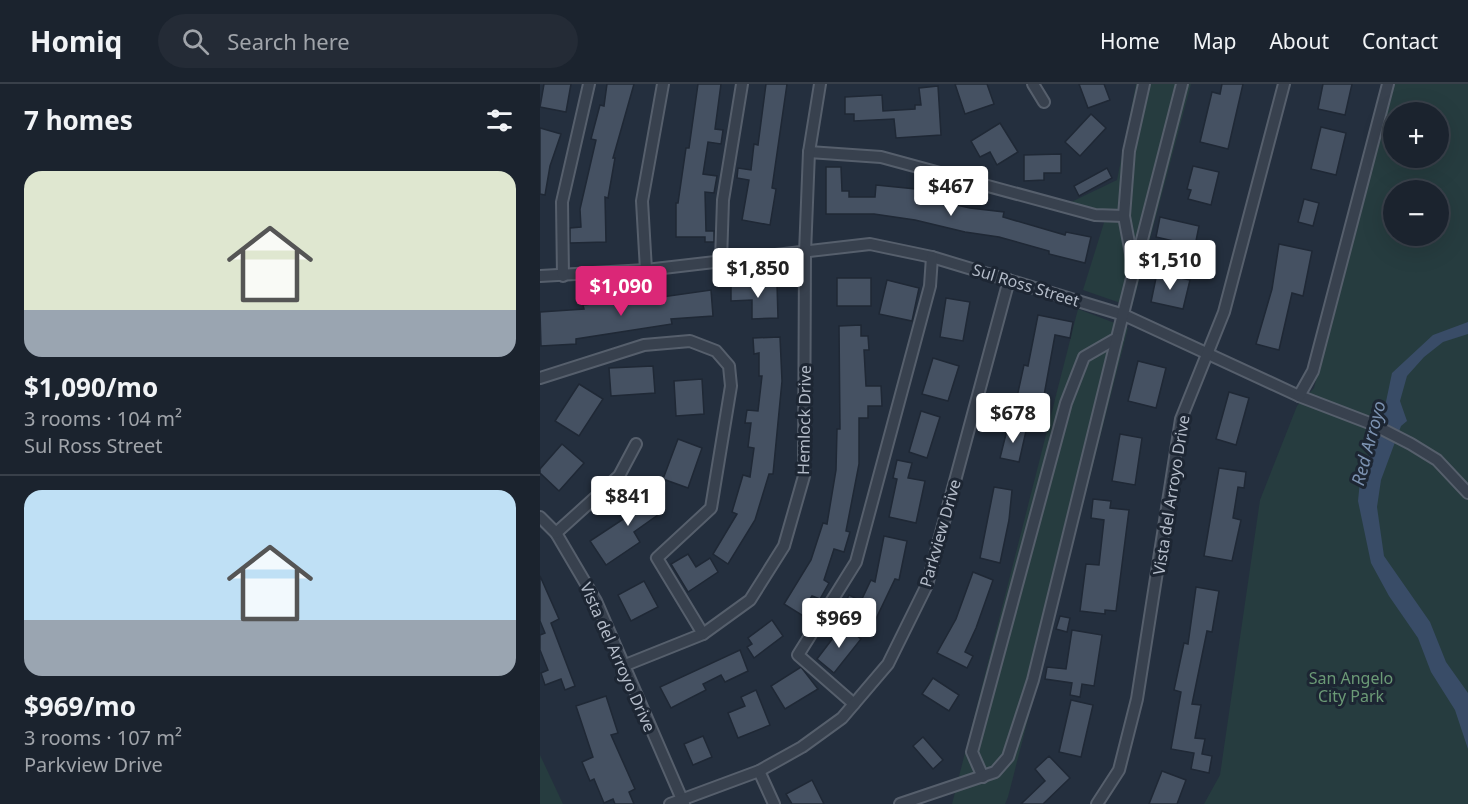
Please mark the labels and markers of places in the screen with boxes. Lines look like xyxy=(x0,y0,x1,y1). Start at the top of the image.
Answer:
pin: $467 xyxy=(915,166,987,217)
pin: $1,510 xyxy=(1121,240,1219,291)
pin: $1,850 xyxy=(709,248,807,299)
pin: $1,090 xyxy=(572,266,670,317)
pin: $678 xyxy=(977,393,1049,444)
pin: $841 xyxy=(592,476,664,527)
pin: $969 xyxy=(803,598,875,649)

